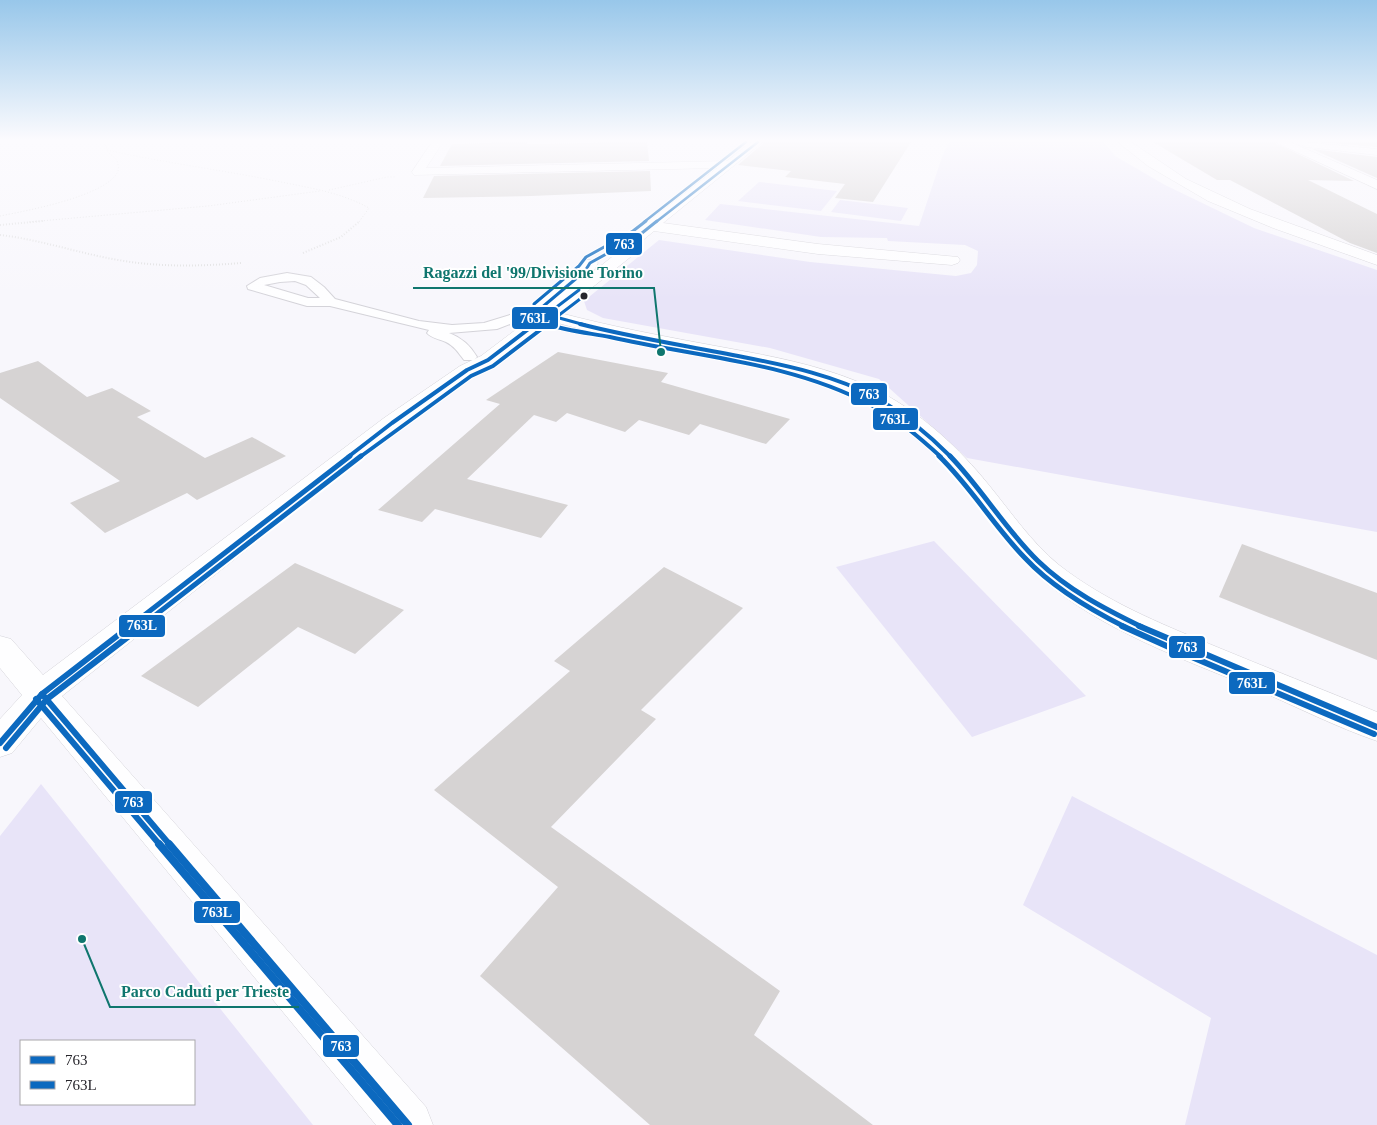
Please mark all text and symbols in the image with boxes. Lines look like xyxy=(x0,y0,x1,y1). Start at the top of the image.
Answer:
line badge: 763 xyxy=(605,232,643,256)
text: 763 xyxy=(614,237,635,252)
callout: Ragazzi del '99/Divisione Torino xyxy=(413,257,654,288)
text: Ragazzi del '99/Divisione Torino xyxy=(423,264,643,282)
unlabelled marker xyxy=(579,291,589,301)
line badge: 763L xyxy=(511,306,559,330)
text: 763L xyxy=(520,311,550,326)
line badge: 763 xyxy=(850,382,888,406)
text: 763 xyxy=(859,387,880,402)
line badge: 763L xyxy=(872,407,919,431)
text: 763L xyxy=(880,412,910,427)
line badge: 763L xyxy=(118,614,166,638)
text: 763L xyxy=(127,618,157,633)
line badge: 763 xyxy=(1168,635,1206,659)
text: 763 xyxy=(1177,640,1198,655)
line badge: 763L xyxy=(1228,671,1276,695)
text: 763L xyxy=(1237,676,1267,691)
line badge: 763 xyxy=(114,790,153,814)
text: 763 xyxy=(123,795,144,810)
line badge: 763L xyxy=(193,900,241,924)
text: 763L xyxy=(202,905,232,920)
callout: Parco Caduti per Trieste xyxy=(110,976,299,1007)
text: Parco Caduti per Trieste xyxy=(121,983,289,1001)
line badge: 763 xyxy=(322,1034,360,1058)
text: 763 xyxy=(331,1039,352,1054)
legend xyxy=(20,1040,195,1105)
text: 763 xyxy=(65,1052,88,1068)
text: 763L xyxy=(65,1077,97,1093)

